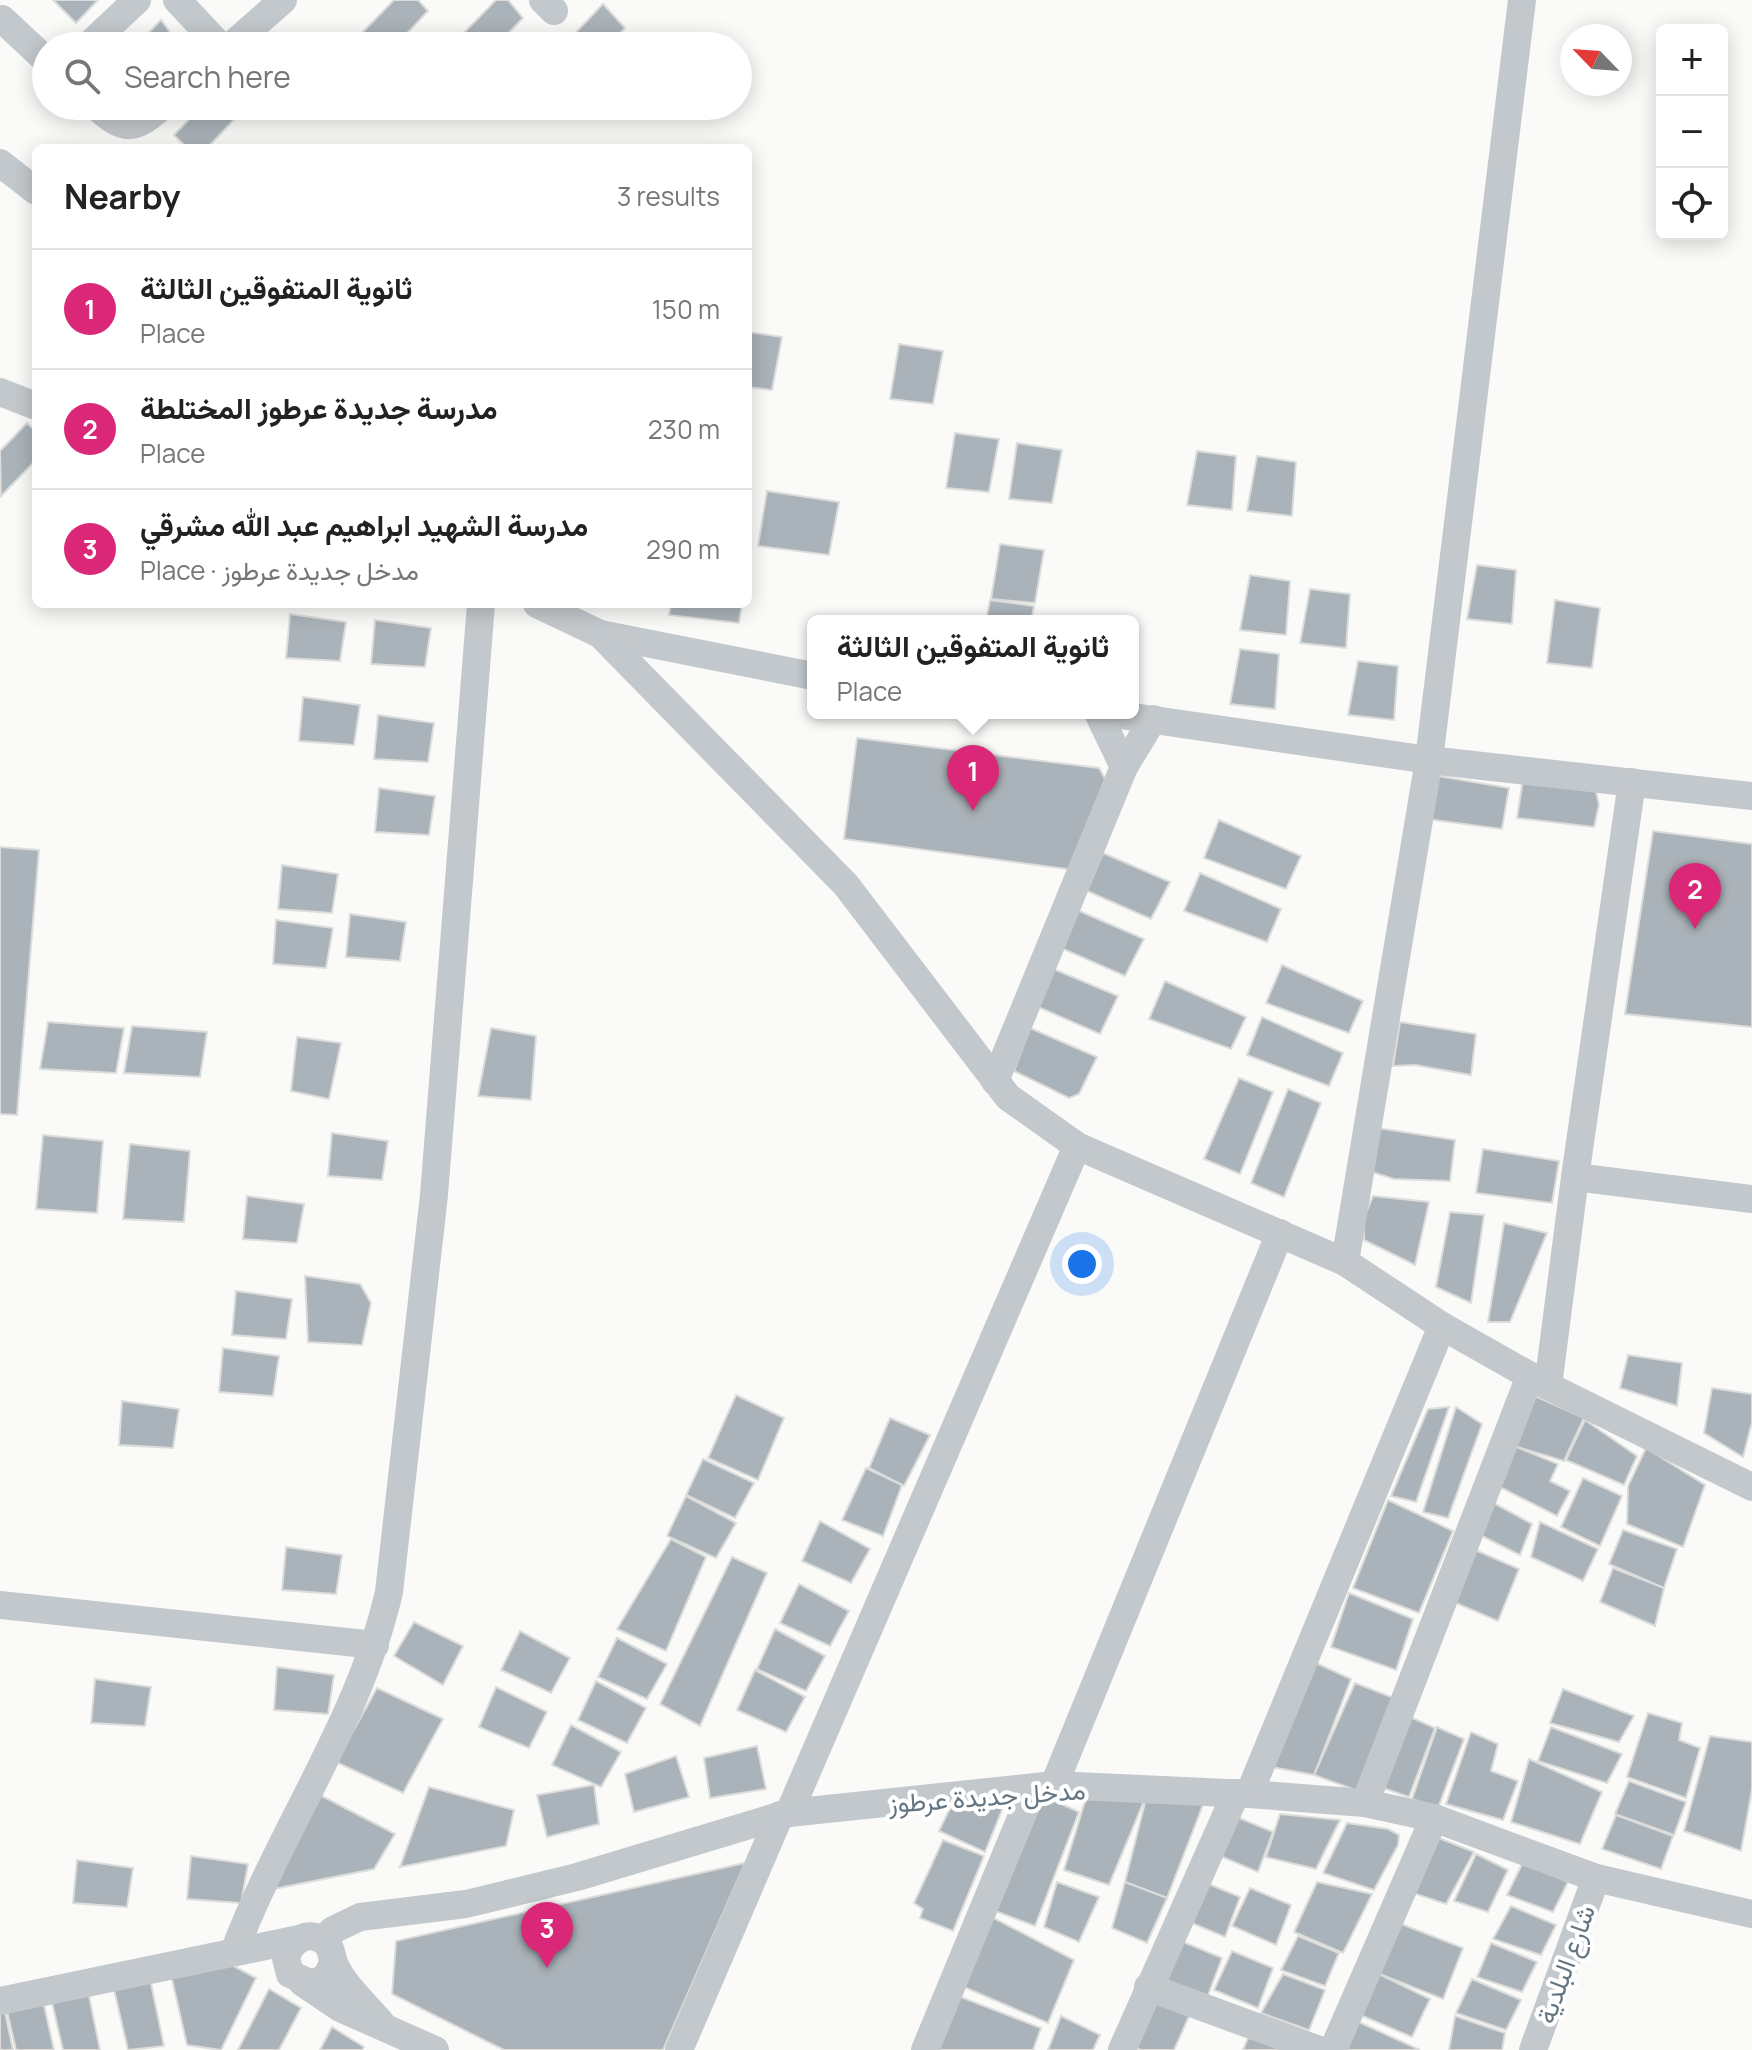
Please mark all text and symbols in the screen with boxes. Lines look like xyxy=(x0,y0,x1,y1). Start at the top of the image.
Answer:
north arrow xyxy=(1560,24,1632,96)
map controls xyxy=(1656,24,1728,240)
button: + xyxy=(1656,24,1728,96)
search box xyxy=(32,32,752,120)
icon: search xyxy=(60,54,104,98)
text: Search here xyxy=(124,56,291,97)
button: − xyxy=(1656,96,1728,168)
button: locate xyxy=(1656,168,1728,240)
text: Nearby xyxy=(64,173,180,219)
text: 3 results xyxy=(617,178,720,214)
text: ثانوية المتفوقين الثالثة xyxy=(140,267,413,308)
text: 1 xyxy=(84,291,96,327)
text: 150 m xyxy=(652,291,720,327)
text: Place xyxy=(140,315,205,351)
text: مدرسة جديدة عرطوز المختلطة xyxy=(140,387,498,428)
text: 2 xyxy=(82,411,98,447)
text: 230 m xyxy=(648,411,720,447)
text: Place xyxy=(140,435,205,471)
text: مدرسة الشهيد ابراهيم عبد الله مشرقي xyxy=(140,504,588,545)
text: 3 xyxy=(82,531,98,567)
text: 290 m xyxy=(646,531,720,567)
text: Place · مدخل جديدة عرطوز xyxy=(140,552,419,588)
popup xyxy=(807,615,1139,719)
text: ثانوية المتفوقين الثالثة xyxy=(837,625,1109,666)
text: Place xyxy=(837,673,902,709)
pin: 1 xyxy=(947,745,999,811)
pin: 2 xyxy=(1669,863,1721,929)
your location xyxy=(1062,1244,1102,1284)
street label: مدخل جديدة عرطوز xyxy=(886,1771,1087,1821)
street label: شارع البلدية xyxy=(1527,1900,1604,2029)
pin: 3 xyxy=(521,1902,573,1968)

